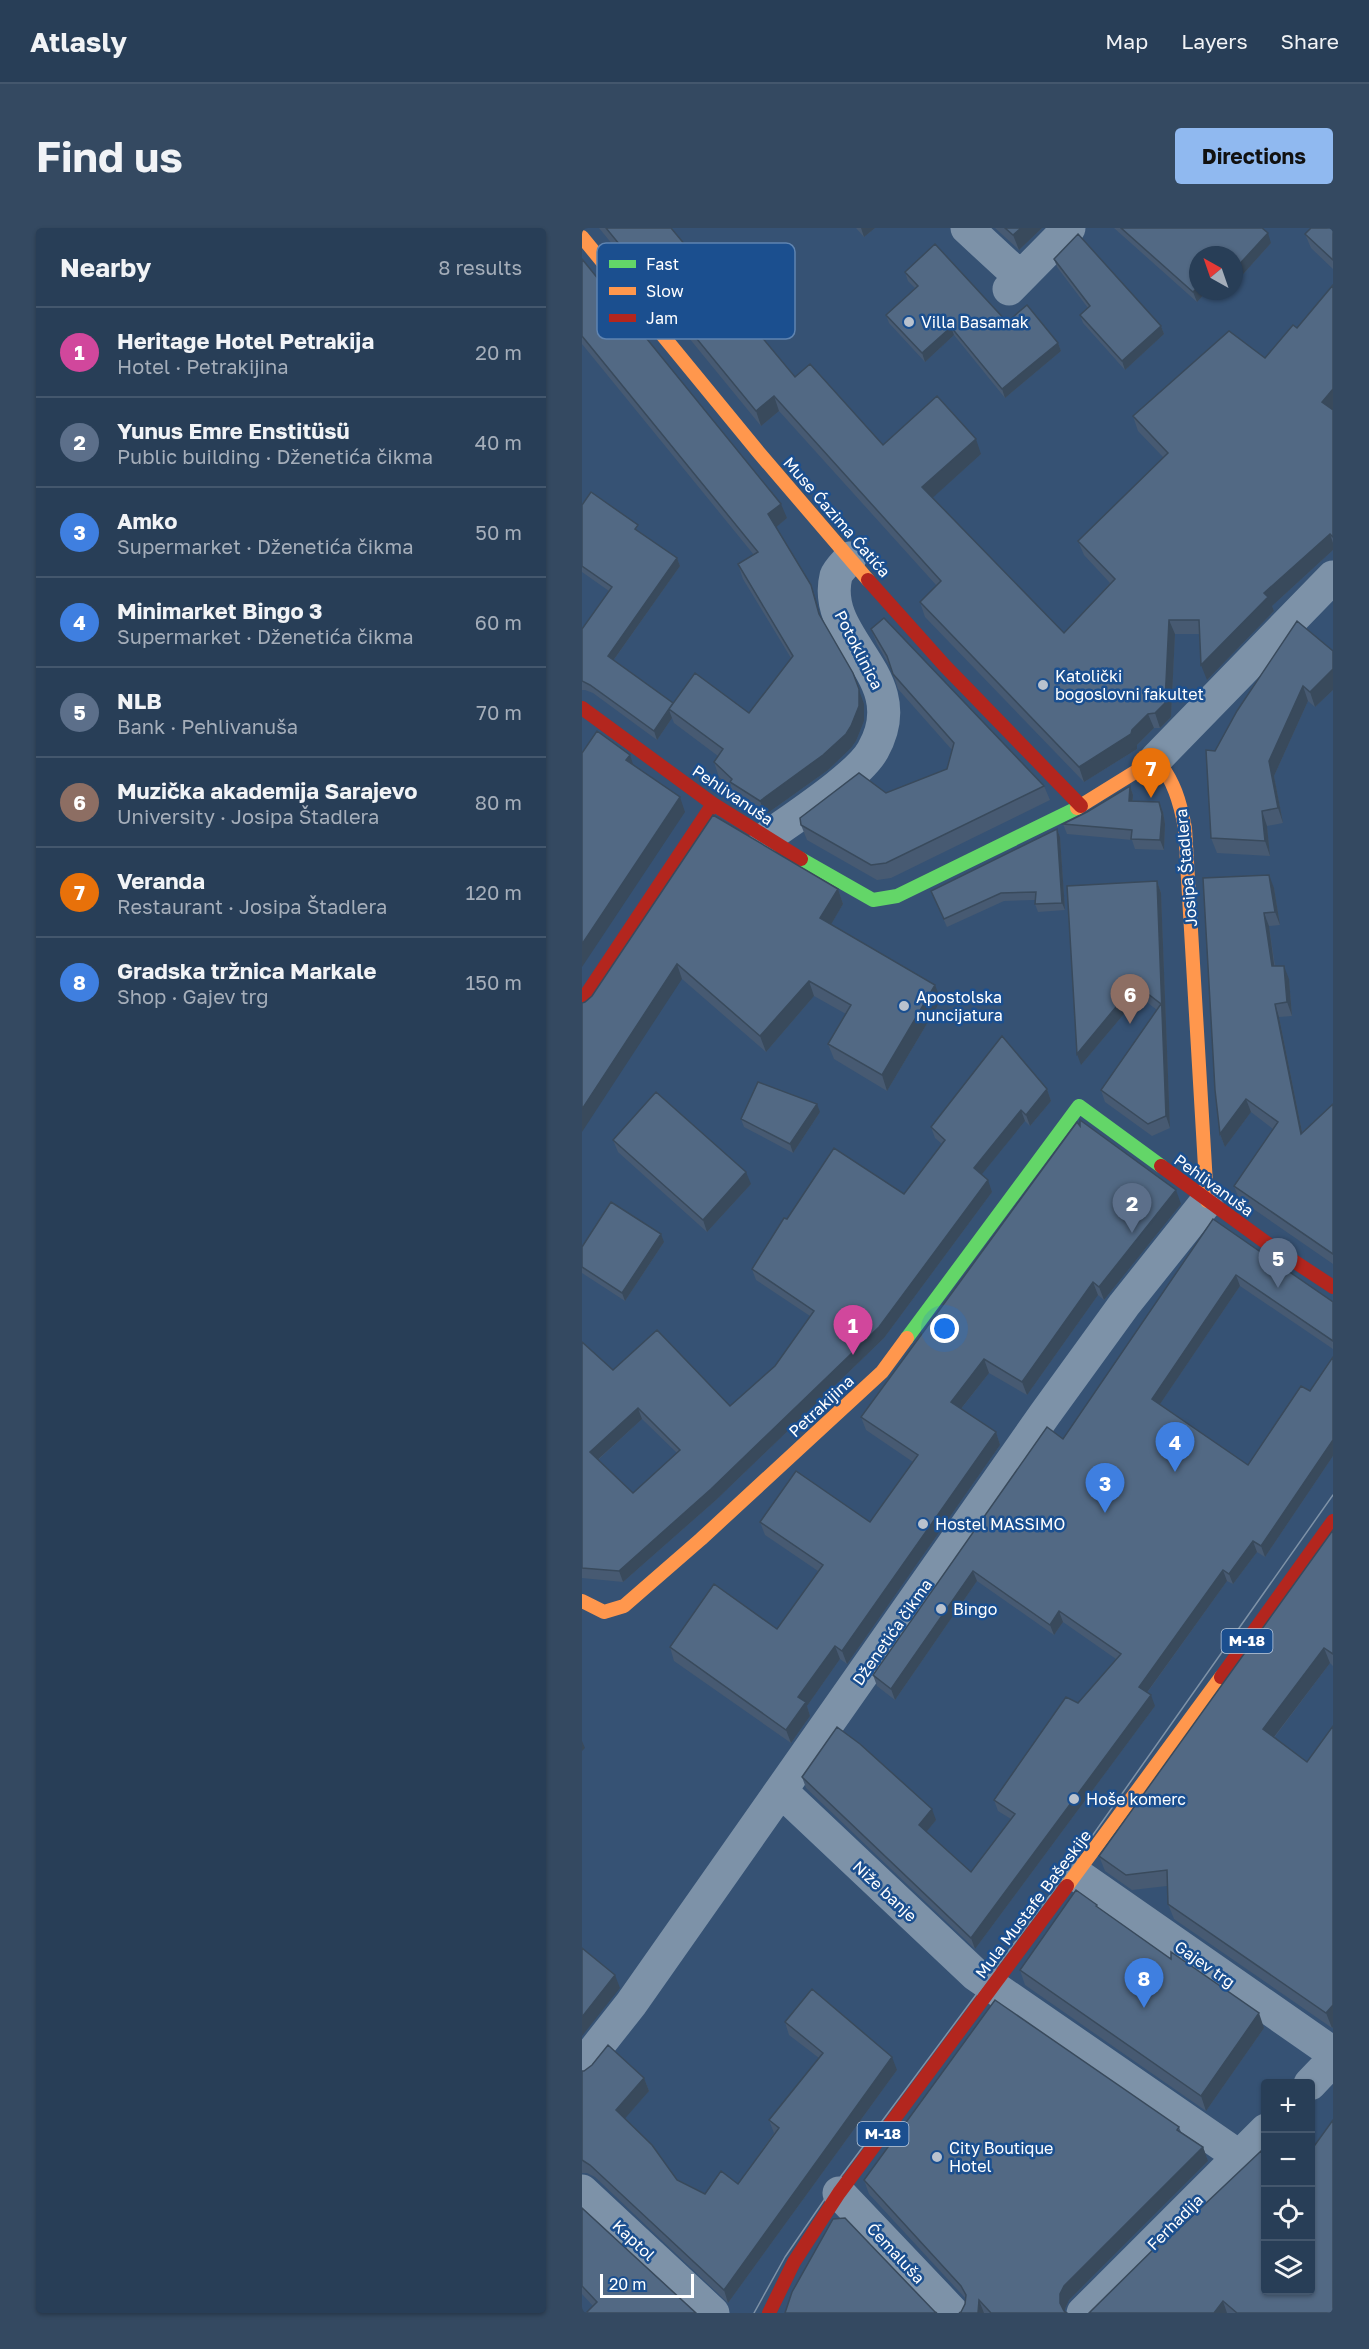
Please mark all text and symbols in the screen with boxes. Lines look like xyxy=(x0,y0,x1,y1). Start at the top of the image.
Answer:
text: Atlasly xyxy=(30,25,127,58)
text: Map xyxy=(1105,28,1148,54)
text: Layers xyxy=(1181,28,1248,54)
text: Share xyxy=(1281,28,1339,54)
button: Directions xyxy=(1175,128,1333,184)
text: Find us xyxy=(36,131,183,181)
legend xyxy=(597,243,795,339)
north arrow xyxy=(1189,246,1243,300)
text: Nearby xyxy=(60,252,151,283)
text: Fast xyxy=(646,254,679,274)
text: 8 results xyxy=(438,255,522,279)
text: Slow xyxy=(646,281,684,301)
text: Jam xyxy=(646,308,678,328)
place label: Villa Basamak xyxy=(921,312,1029,332)
marker: Villa Basamak xyxy=(902,315,916,329)
text: Heritage Hotel Petrakija xyxy=(117,327,374,354)
text: 1 xyxy=(74,340,85,364)
text: 20 m xyxy=(475,340,522,364)
text: Hotel · Petrakijina xyxy=(117,354,289,378)
text: Yunus Emre Enstitüsü xyxy=(117,417,350,444)
text: 2 xyxy=(73,430,86,454)
text: 40 m xyxy=(475,430,522,454)
text: Public building · Dženetića čikma xyxy=(117,444,433,468)
street label: Muse Ćazima Ćatića xyxy=(779,453,895,581)
text: Amko xyxy=(117,507,177,534)
text: 3 xyxy=(73,520,86,544)
text: 50 m xyxy=(475,520,522,544)
text: Supermarket · Dženetića čikma xyxy=(117,534,414,558)
text: Minimarket Bingo 3 xyxy=(117,597,323,624)
street label: Potoklinica xyxy=(831,607,887,693)
text: 4 xyxy=(73,610,86,634)
text: 60 m xyxy=(475,610,522,634)
text: Supermarket · Dženetića čikma xyxy=(117,624,414,648)
place label: Katolički bogoslovni fakultet xyxy=(1055,666,1204,704)
marker: Katolički bogoslovni fakultet xyxy=(1036,678,1050,692)
text: NLB xyxy=(117,687,162,714)
text: 5 xyxy=(73,700,86,724)
text: 70 m xyxy=(476,700,522,724)
text: Bank · Pehlivanuša xyxy=(117,714,298,738)
pin: 7 xyxy=(1132,748,1170,798)
street label: Pehlivanuša xyxy=(689,761,777,829)
text: Muzička akademija Sarajevo xyxy=(117,777,418,804)
text: 6 xyxy=(73,790,86,814)
text: 80 m xyxy=(475,790,522,814)
text: University · Josipa Štadlera xyxy=(117,804,379,828)
street label: Josipa Štadlera xyxy=(1171,808,1201,928)
text: Veranda xyxy=(117,867,205,894)
text: 7 xyxy=(74,880,85,904)
text: 120 m xyxy=(466,880,522,904)
text: Restaurant · Josipa Štadlera xyxy=(117,894,387,918)
text: Gradska tržnica Markale xyxy=(117,957,376,984)
text: 8 xyxy=(73,970,86,994)
text: 150 m xyxy=(466,970,522,994)
pin: 6 xyxy=(1110,974,1150,1024)
text: Shop · Gajev trg xyxy=(117,984,268,1008)
place label: Apostolska nuncijatura xyxy=(916,987,1003,1025)
marker: Apostolska nuncijatura xyxy=(897,999,911,1013)
street label: Pehlivanuša xyxy=(1170,1149,1258,1221)
pin: 2 xyxy=(1112,1184,1152,1233)
pin: 5 xyxy=(1258,1238,1298,1288)
pin: 1 xyxy=(834,1306,872,1355)
your location xyxy=(930,1314,959,1343)
street label: Petrakijina xyxy=(784,1371,858,1441)
pin: 4 xyxy=(1156,1422,1194,1472)
pin: 3 xyxy=(1086,1464,1124,1513)
place label: Hostel MASSIMO xyxy=(935,1514,1065,1534)
marker: Hostel MASSIMO xyxy=(916,1517,930,1531)
street label: Dženetića čikma xyxy=(848,1575,936,1689)
place label: Bingo xyxy=(953,1599,997,1619)
marker: Bingo xyxy=(934,1602,948,1616)
road number: M-18 xyxy=(1222,1629,1272,1653)
place label: Hoše komerc xyxy=(1086,1789,1186,1809)
marker: Hoše komerc xyxy=(1067,1792,1081,1806)
street label: Mula Mustafe Bašeskije xyxy=(971,1826,1095,1982)
street label: Niže banje xyxy=(849,1856,921,1926)
street label: Gajev trg xyxy=(1171,1936,1239,1992)
pin: 8 xyxy=(1124,1958,1164,2008)
map controls xyxy=(1261,2079,1315,2295)
button: + xyxy=(1261,2079,1315,2133)
road number: M-18 xyxy=(858,2122,908,2146)
button: − xyxy=(1261,2133,1315,2187)
place label: City Boutique Hotel xyxy=(949,2138,1053,2176)
marker: City Boutique Hotel xyxy=(930,2150,944,2164)
button: locate xyxy=(1261,2187,1315,2241)
street label: Ferhadija xyxy=(1143,2190,1207,2254)
street label: Kaptol xyxy=(609,2215,659,2265)
street label: Ćemaluša xyxy=(863,2219,929,2287)
button: layers xyxy=(1261,2241,1315,2295)
scale bar xyxy=(600,2271,694,2298)
text: 20 m xyxy=(609,2274,646,2294)

